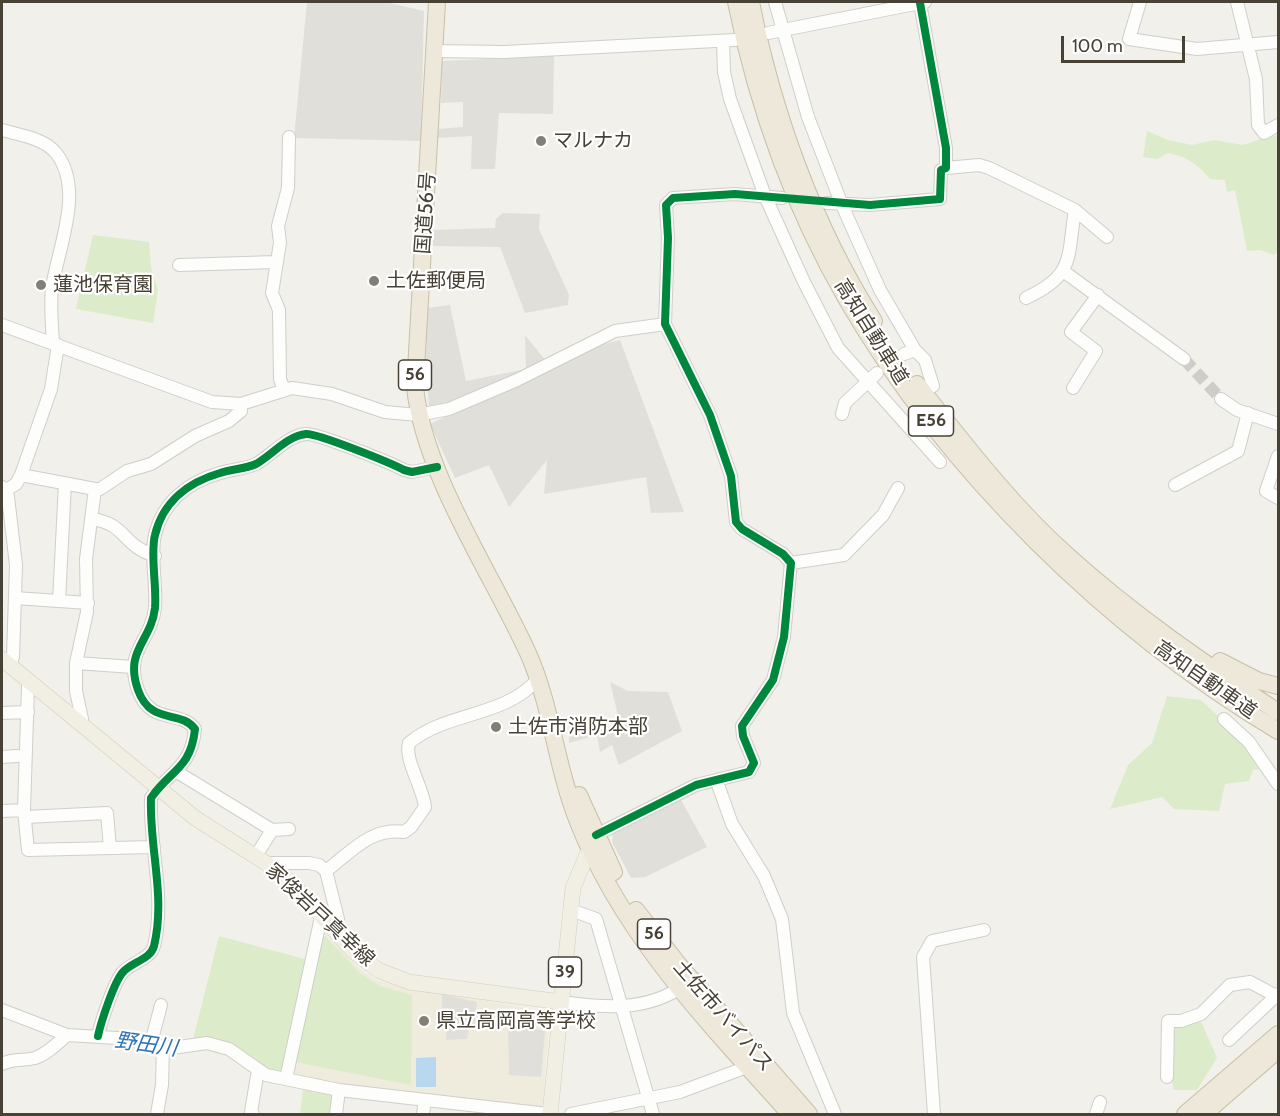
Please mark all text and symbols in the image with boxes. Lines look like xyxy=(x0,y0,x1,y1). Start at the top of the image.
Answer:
scale bar xyxy=(1064,24,1188,62)
text: 100 m xyxy=(1072,35,1123,57)
place label: マルナカ xyxy=(553,129,633,153)
marker: マルナカ xyxy=(534,134,548,148)
street label: 国道56号 xyxy=(411,171,441,255)
place label: 土佐郵便局 xyxy=(386,269,486,293)
place label: 蓮池保育園 xyxy=(53,273,153,297)
marker: 土佐郵便局 xyxy=(367,274,381,288)
street label: 高知自動車道 xyxy=(829,275,913,389)
marker: 蓮池保育園 xyxy=(34,278,48,292)
road number: 56 xyxy=(398,360,432,390)
road number: E56 xyxy=(908,406,954,436)
street label: 高知自動車道 xyxy=(1149,636,1261,724)
place label: 土佐市消防本部 xyxy=(508,715,648,739)
marker: 土佐市消防本部 xyxy=(489,720,503,734)
street label: 家俊岩戸真幸線 xyxy=(261,858,379,972)
road number: 56 xyxy=(638,919,670,949)
street label: 土佐市バイパス xyxy=(668,955,778,1077)
road number: 39 xyxy=(548,957,582,987)
place label: 県立高岡高等学校 xyxy=(436,1009,596,1033)
marker: 県立高岡高等学校 xyxy=(417,1014,431,1028)
water label: 野田川 xyxy=(113,1028,179,1062)

